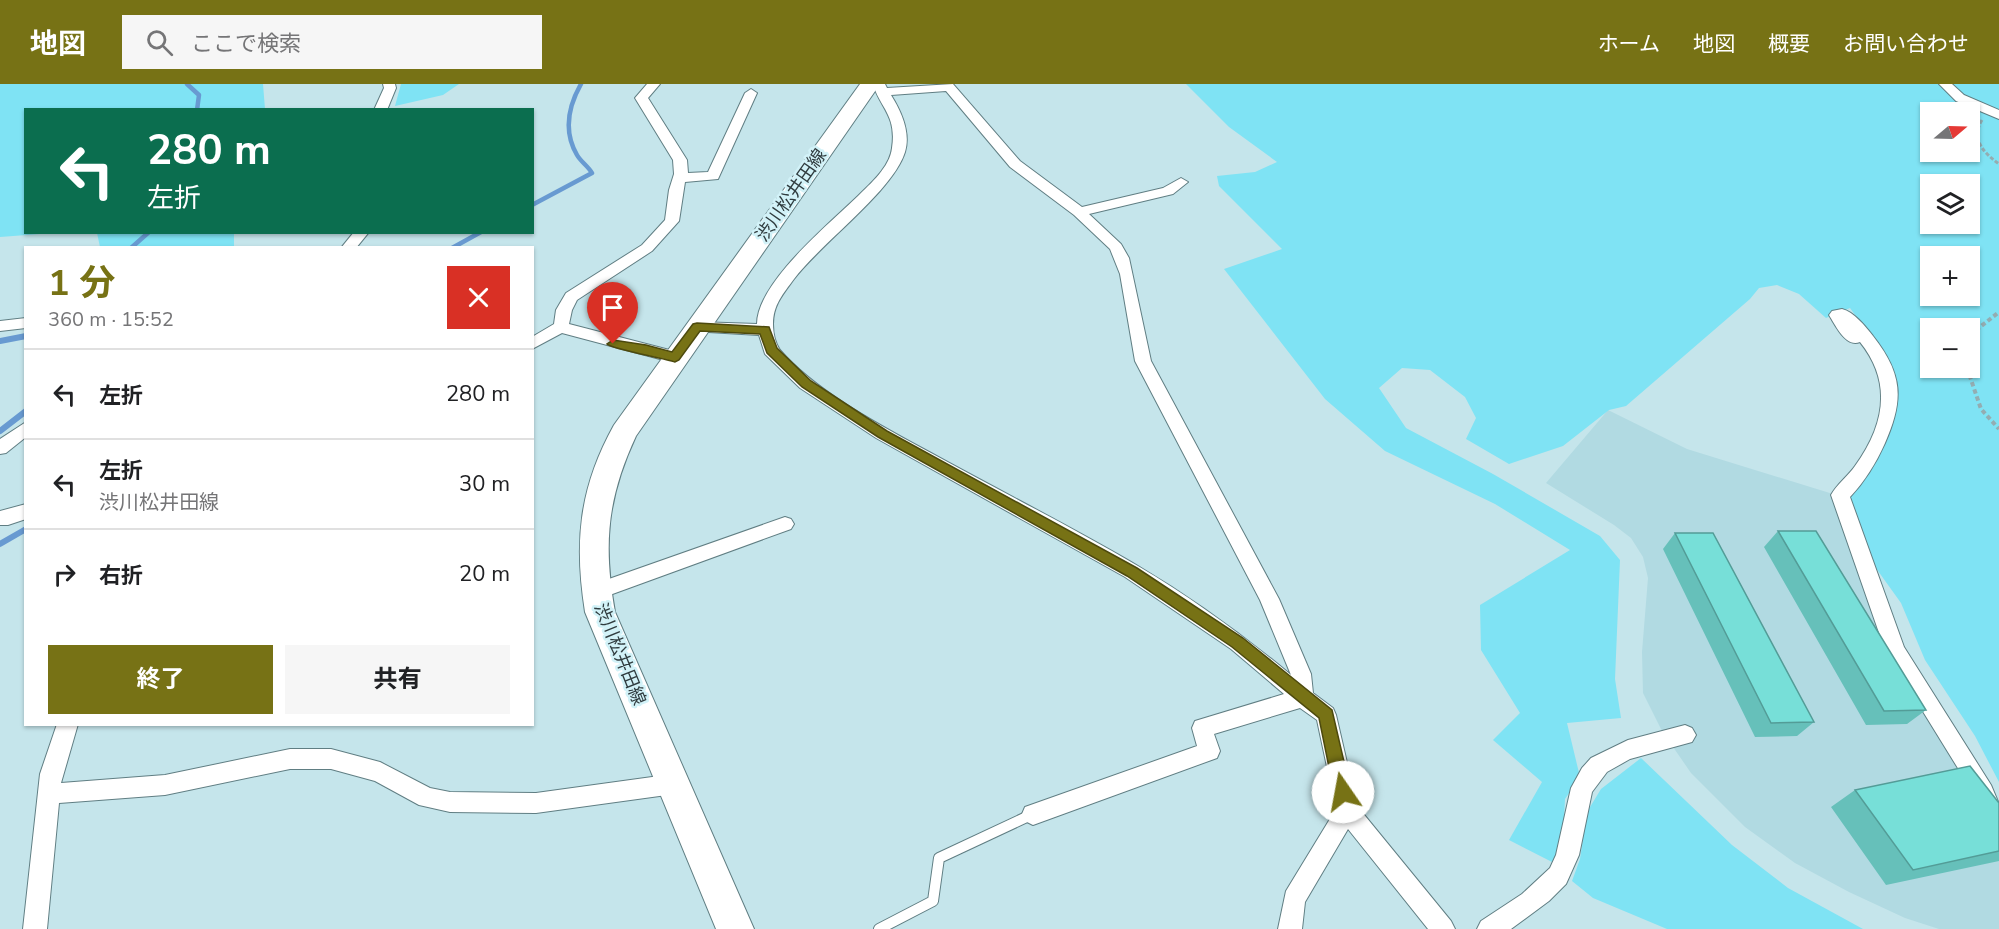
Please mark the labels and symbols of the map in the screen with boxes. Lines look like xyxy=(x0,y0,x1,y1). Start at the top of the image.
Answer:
north arrow xyxy=(1920,102,1980,162)
street label: 渋川松井田線 xyxy=(750,144,832,246)
pin xyxy=(587,282,638,344)
street label: 渋川松井田線 xyxy=(589,599,651,709)
position arrow xyxy=(1311,760,1375,824)

